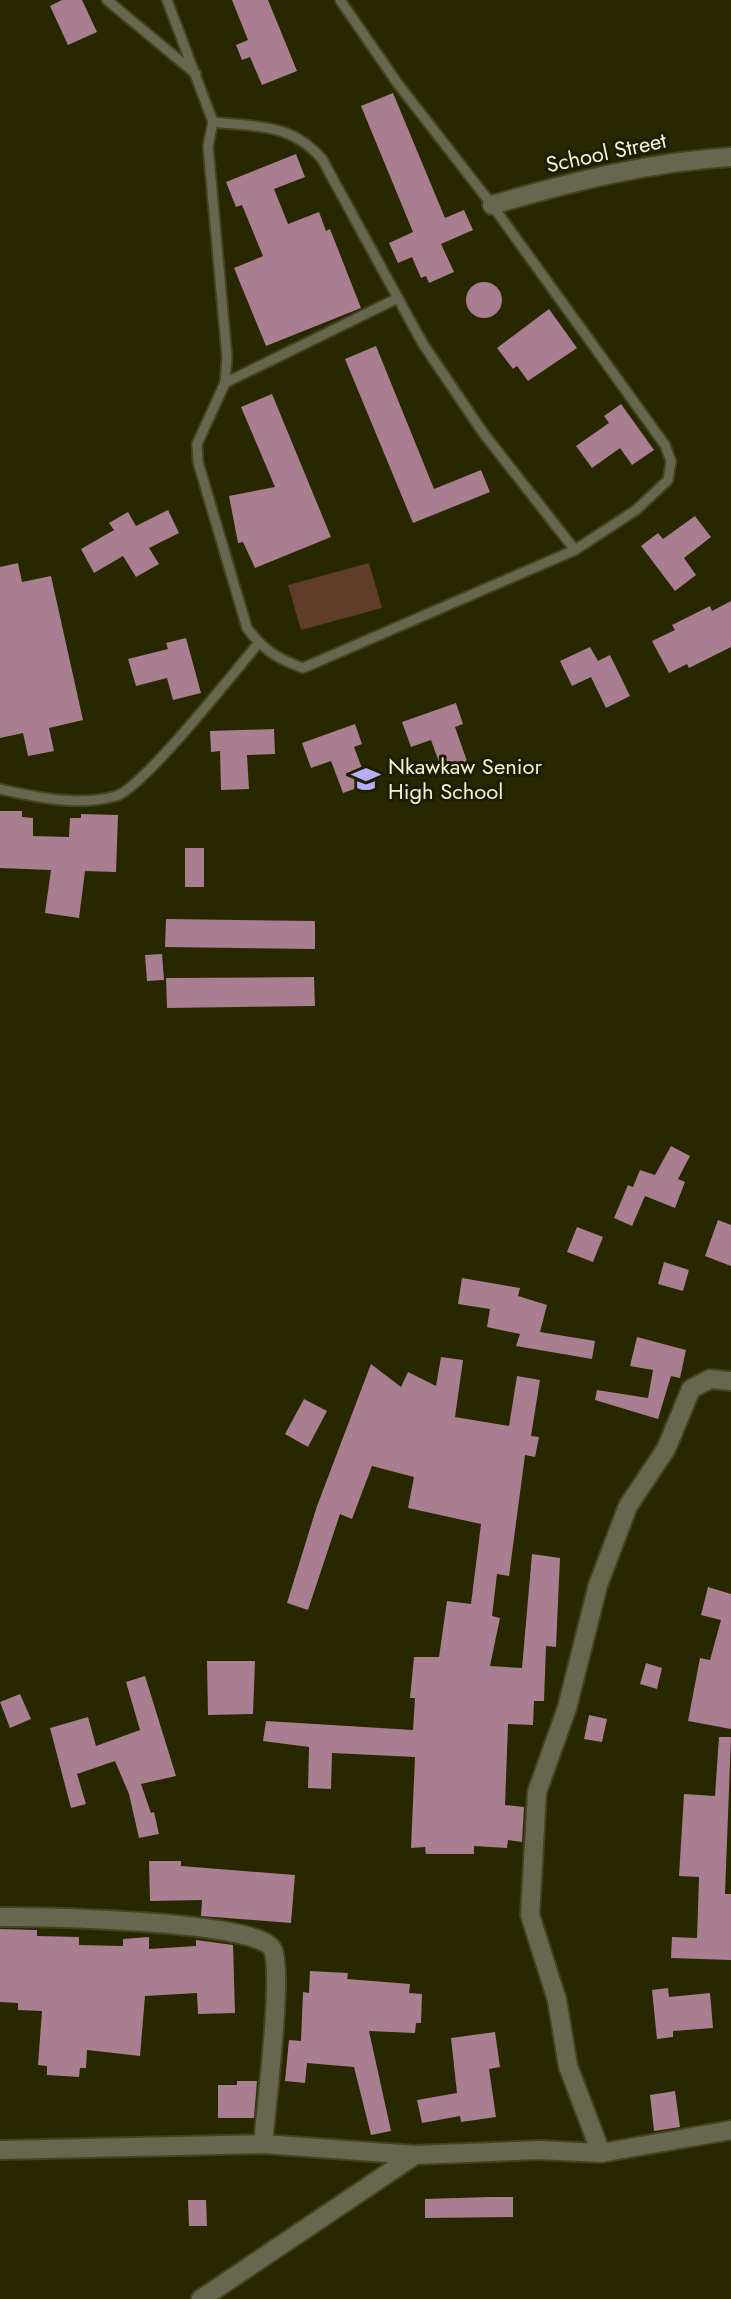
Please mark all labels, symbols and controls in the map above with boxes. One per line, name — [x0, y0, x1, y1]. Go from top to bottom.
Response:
street label: School Street — [543, 123, 670, 180]
place label: Nkawkaw Senior High School — [388, 750, 543, 807]
school or university icon: Nkawkaw Senior High School — [351, 764, 381, 794]

